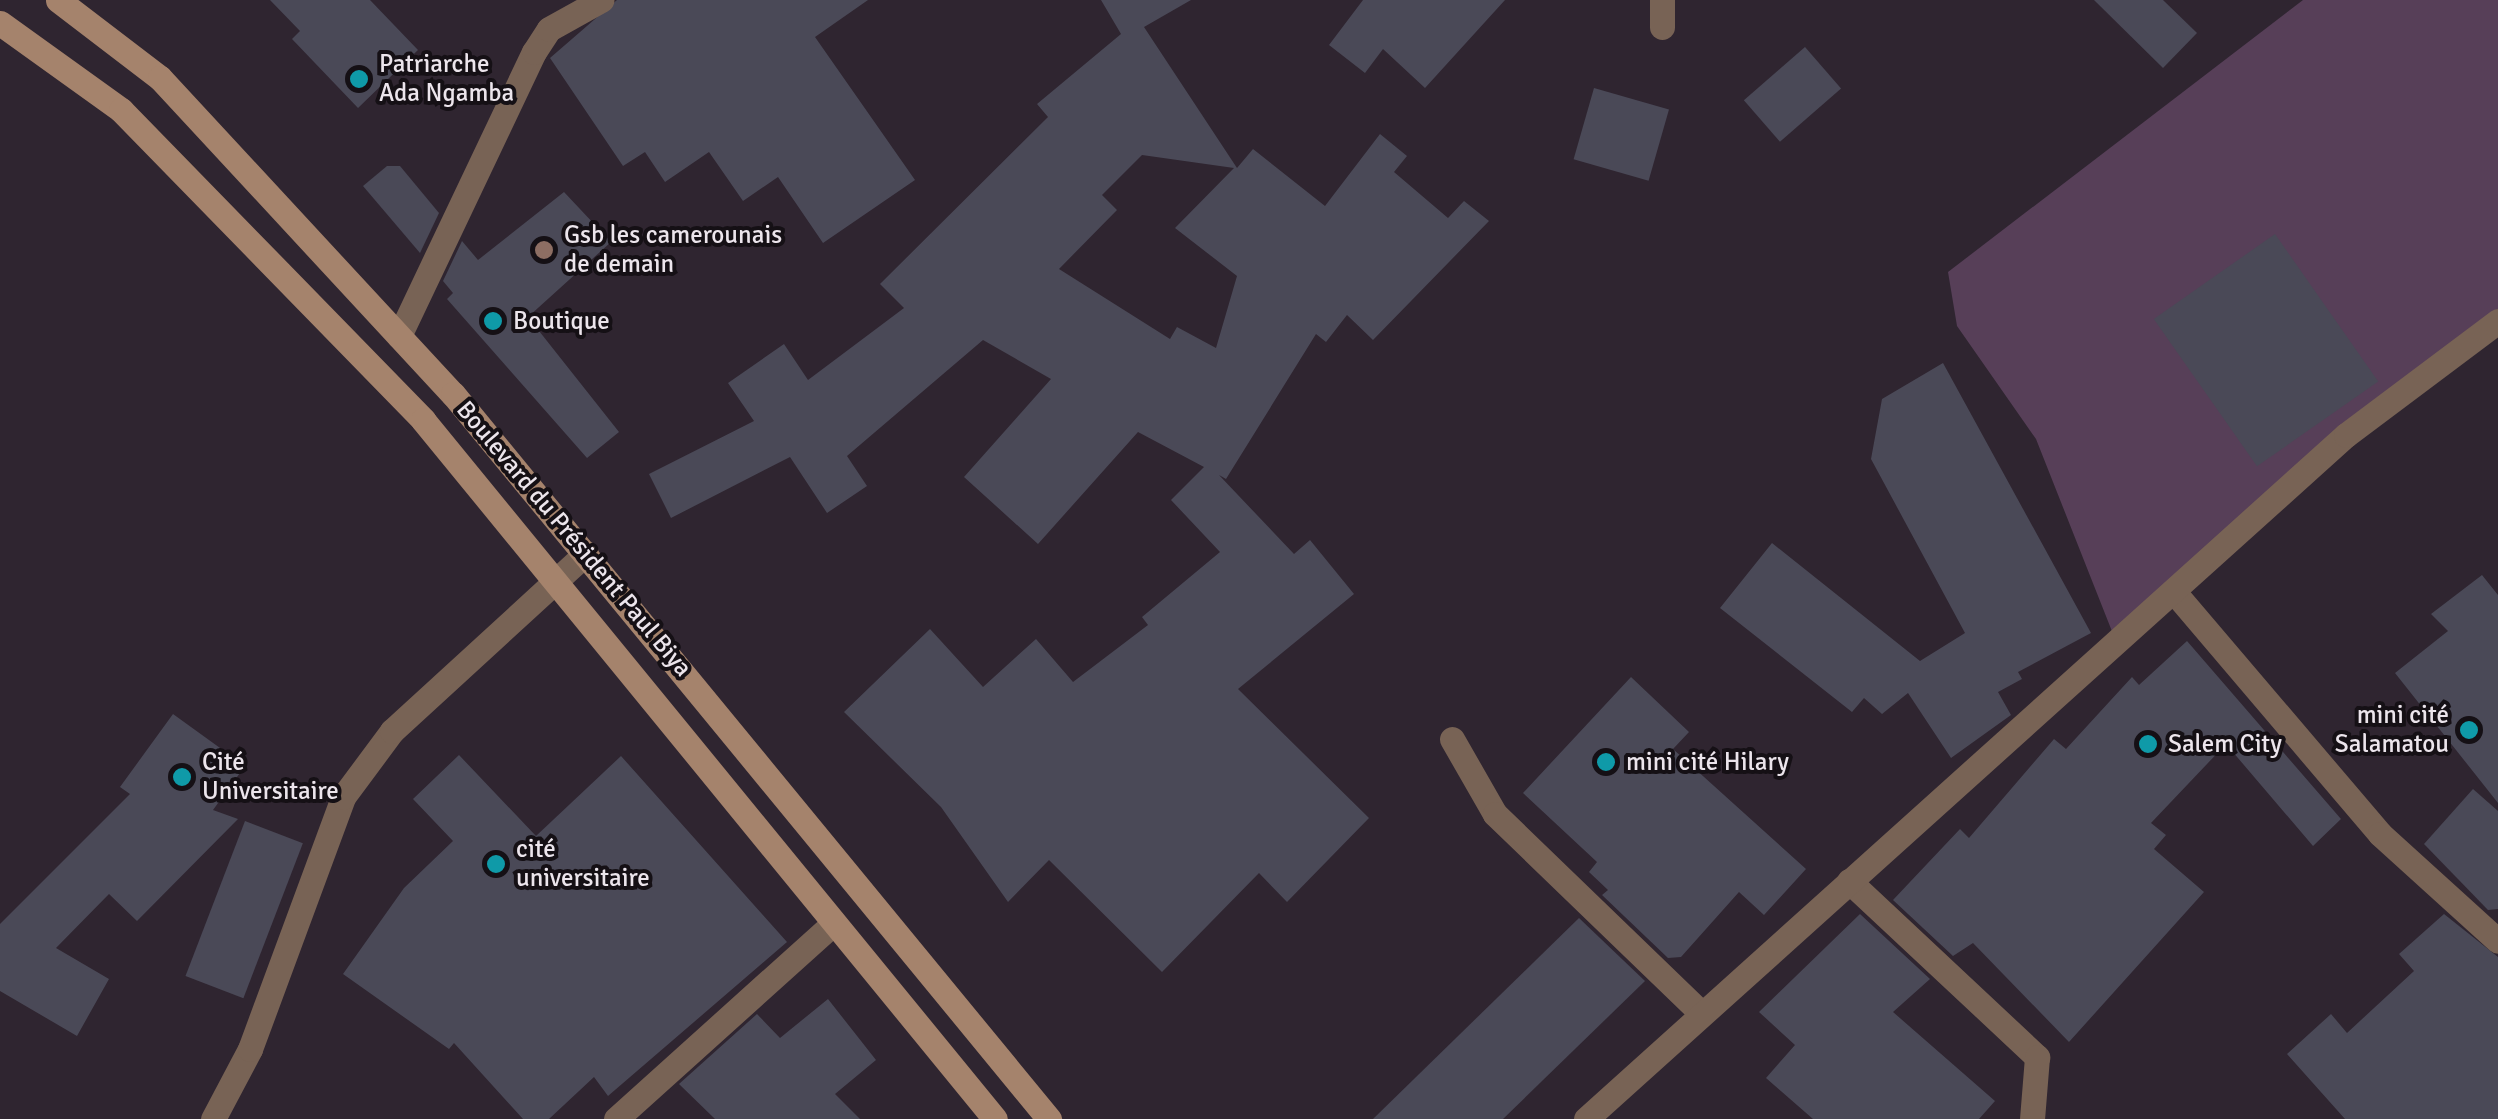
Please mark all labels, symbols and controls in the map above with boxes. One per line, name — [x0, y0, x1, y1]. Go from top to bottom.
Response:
place label: Patriarche Ada Ngamba — [379, 50, 514, 109]
marker: Patriarche Ada Ngamba — [348, 68, 370, 90]
place label: Gsb les camerounais de demain — [564, 221, 782, 280]
marker: Gsb les camerounais de demain — [533, 239, 555, 261]
place label: Boutique — [513, 306, 610, 336]
marker: Boutique — [482, 310, 504, 332]
street label: Boulevard du Président Paul Biya — [450, 395, 698, 683]
place label: mini cité Salamatou — [2335, 701, 2449, 760]
marker: mini cité Salamatou — [2458, 719, 2480, 741]
place label: Salem City — [2168, 729, 2282, 759]
marker: Salem City — [2137, 733, 2159, 755]
place label: mini cité Hilary — [1626, 747, 1789, 777]
place label: Cité Universitaire — [202, 748, 339, 807]
marker: mini cité Hilary — [1595, 751, 1617, 773]
marker: Cité Universitaire — [171, 766, 193, 788]
place label: cité universitaire — [516, 835, 650, 894]
marker: cité universitaire — [485, 853, 507, 875]

